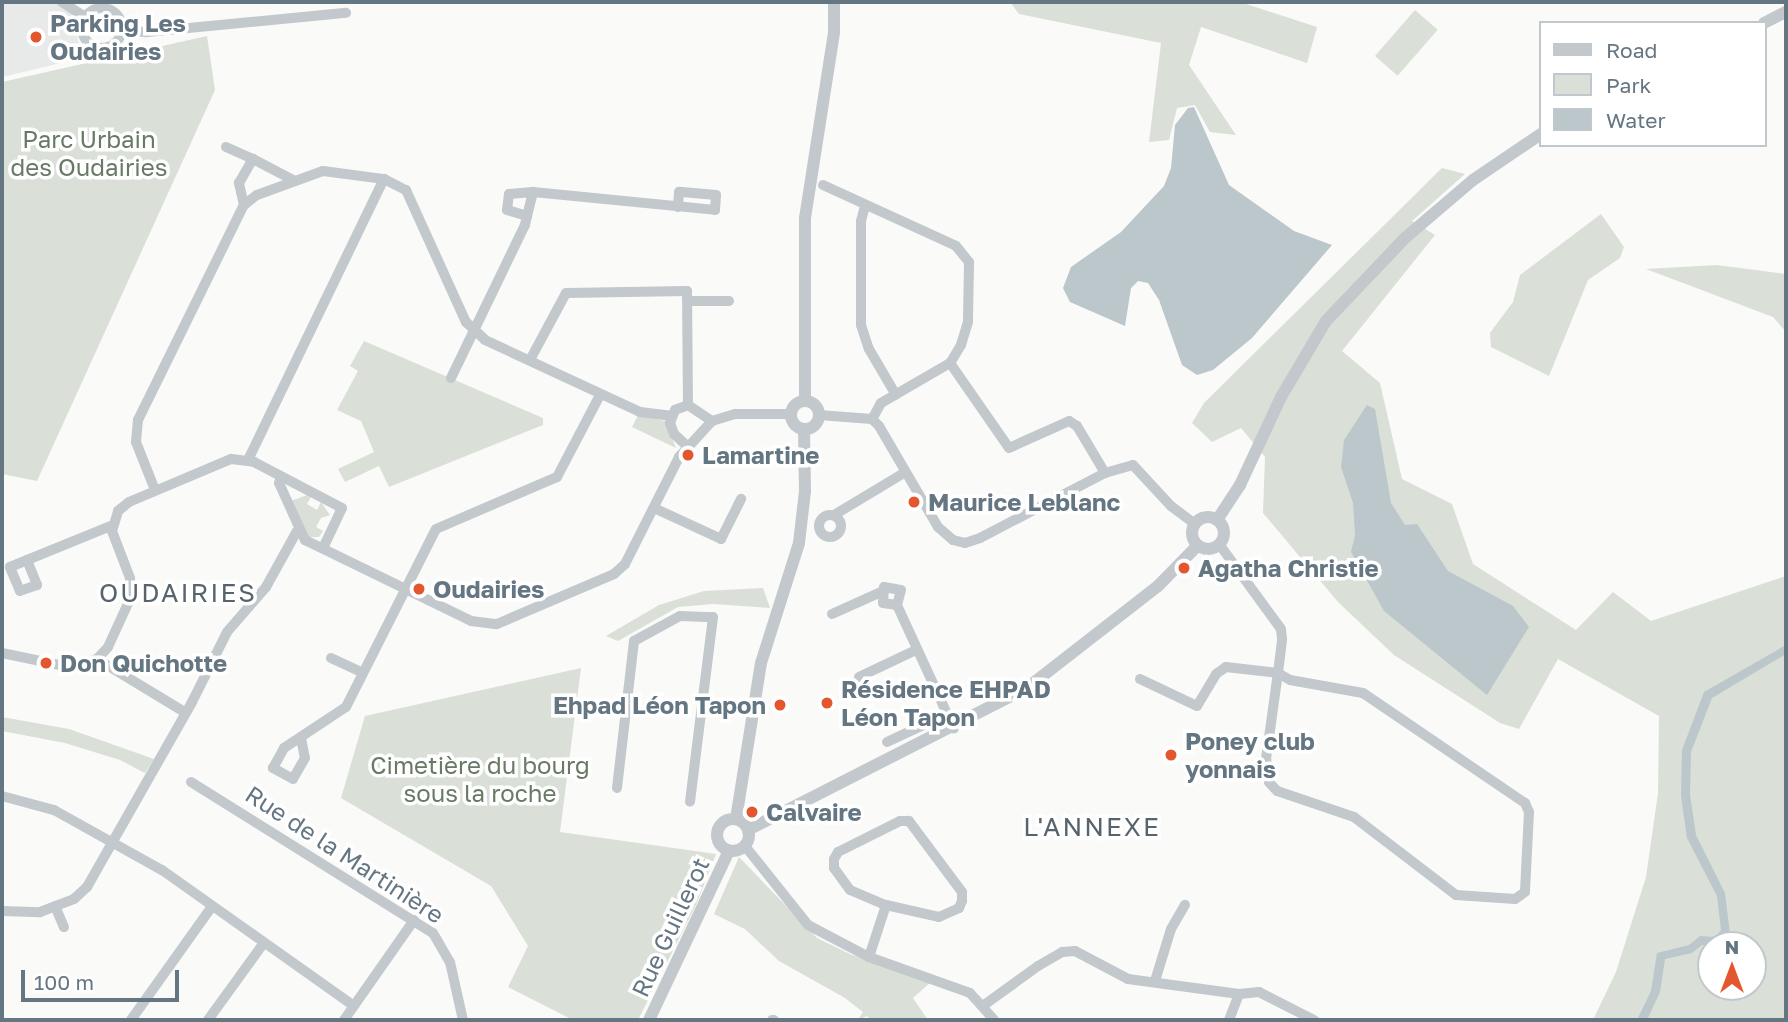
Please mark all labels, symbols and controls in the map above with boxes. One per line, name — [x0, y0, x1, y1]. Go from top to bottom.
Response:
place label: Parking Les Oudairies — [50, 9, 186, 65]
legend — [1540, 21, 1767, 147]
marker: Parking Les Oudairies — [28, 29, 44, 45]
text: Road — [1606, 37, 1657, 63]
text: Park — [1606, 72, 1651, 98]
text: Water — [1606, 107, 1666, 133]
park label: Parc Urbain des Oudairies — [11, 125, 167, 181]
place label: Lamartine — [702, 441, 819, 469]
marker: Lamartine — [680, 447, 696, 463]
place label: Maurice Leblanc — [928, 488, 1120, 516]
marker: Maurice Leblanc — [906, 494, 922, 510]
place label: Agatha Christie — [1198, 554, 1379, 582]
marker: Agatha Christie — [1176, 560, 1192, 576]
place label: Oudairies — [433, 575, 545, 603]
district label: OUDAIRIES — [100, 577, 256, 609]
marker: Oudairies — [411, 581, 427, 597]
place label: Don Quichotte — [60, 649, 227, 677]
marker: Don Quichotte — [38, 655, 54, 671]
place label: Résidence EHPAD Léon Tapon — [841, 675, 1051, 731]
place label: Ehpad Léon Tapon — [553, 691, 766, 719]
marker: Résidence EHPAD Léon Tapon — [819, 695, 835, 711]
marker: Ehpad Léon Tapon — [772, 697, 788, 713]
place label: Poney club yonnais — [1185, 727, 1315, 783]
marker: Poney club yonnais — [1163, 747, 1179, 763]
park label: Cimetière du bourg sous la roche — [370, 751, 590, 807]
street label: Rue de la Martinière — [241, 779, 449, 929]
place label: Calvaire — [766, 798, 862, 826]
marker: Calvaire — [744, 804, 760, 820]
district label: L'ANNEXE — [1024, 811, 1160, 843]
street label: Rue Guillerot — [625, 853, 715, 1001]
north arrow — [1697, 931, 1767, 1001]
text: N — [1725, 935, 1739, 958]
scale bar — [24, 956, 182, 1000]
text: 100 m — [34, 969, 94, 995]

